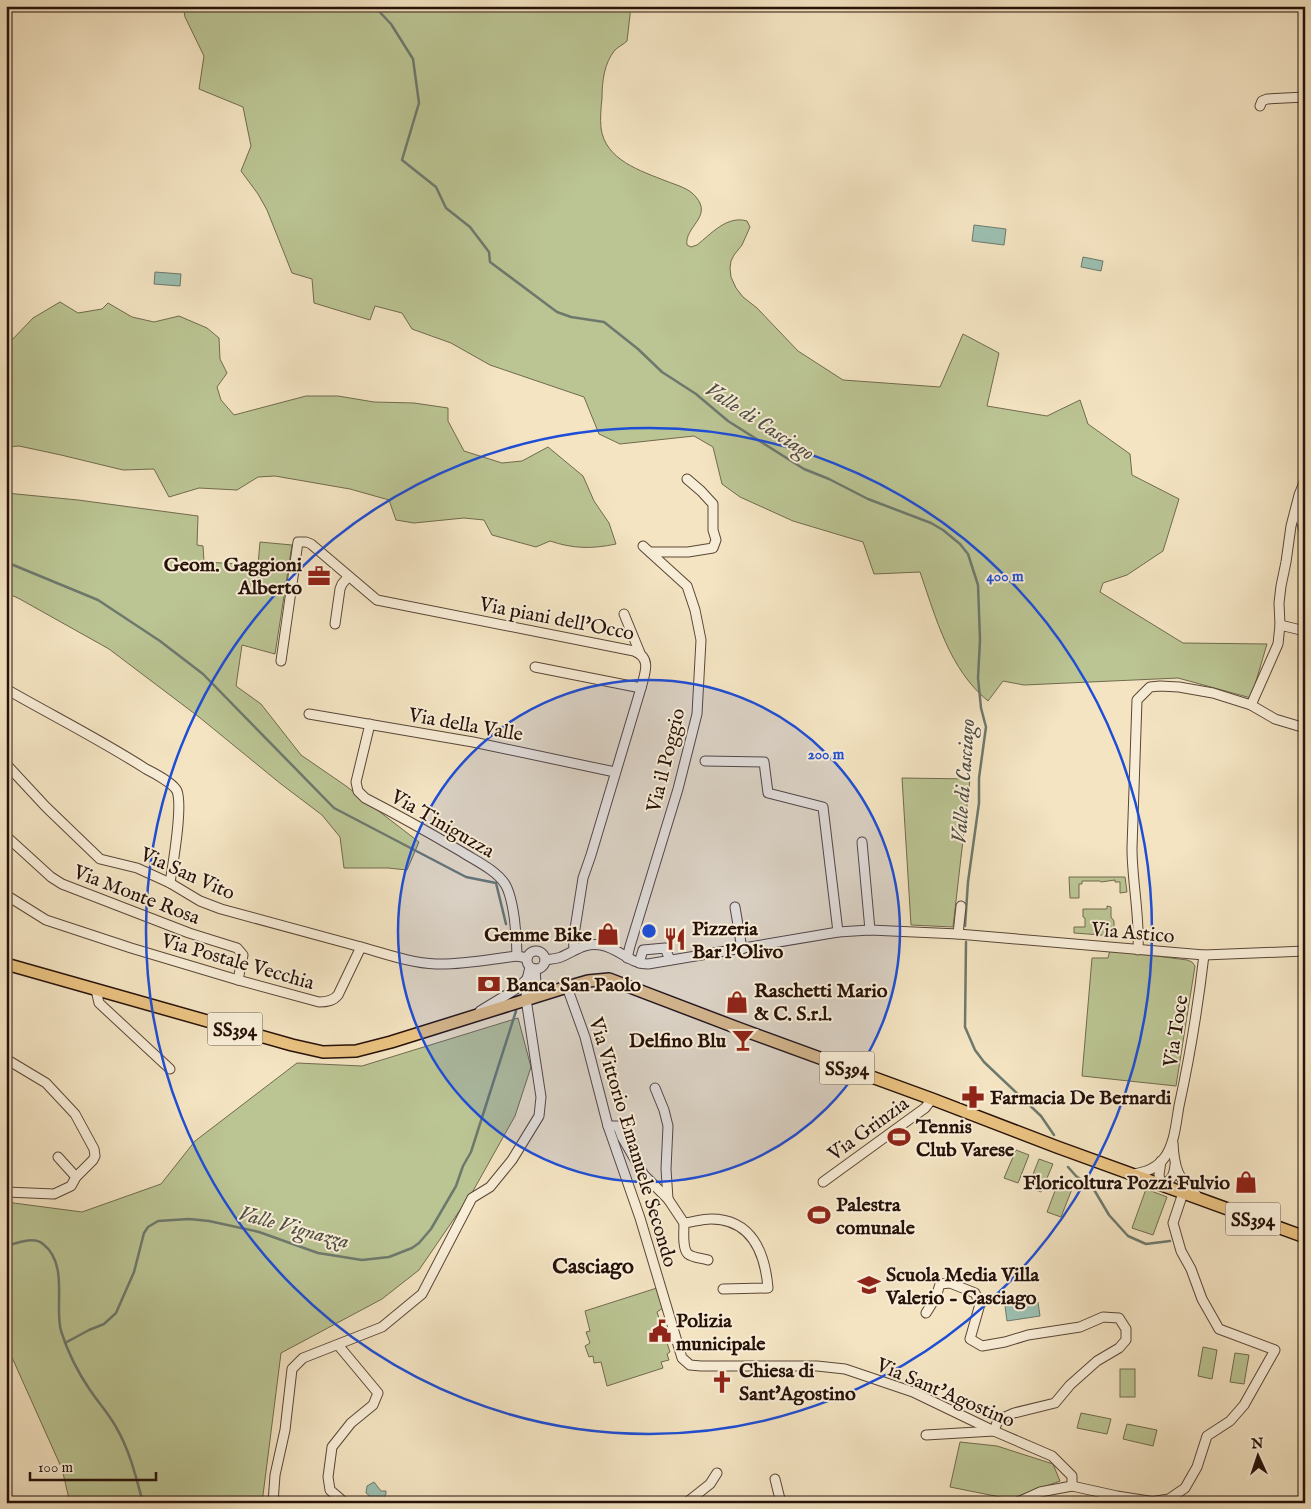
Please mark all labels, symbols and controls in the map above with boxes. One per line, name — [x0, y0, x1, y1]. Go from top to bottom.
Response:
water label: Valle di Casciago — [699, 377, 819, 468]
place label: Geom. Gaggioni Alberto — [164, 553, 303, 601]
office icon: Geom. Gaggioni Alberto — [306, 563, 332, 589]
text: 400 m — [987, 567, 1024, 586]
street label: Via piani dell'Occo — [476, 592, 637, 647]
street label: Via della Valle — [406, 703, 525, 748]
street label: Via il Poggio — [641, 706, 691, 816]
water label: Valle di Casciago — [947, 718, 982, 844]
text: 200 m — [808, 745, 845, 764]
street label: Via Tiniguzza — [385, 784, 499, 864]
street label: Via San Vito — [135, 842, 239, 906]
street label: Via Monte Rosa — [69, 859, 204, 931]
place label: Pizzeria Bar l'Olivo — [692, 917, 784, 965]
street label: Via Astico — [1089, 917, 1176, 950]
shop icon: Gemme Bike — [595, 921, 621, 947]
centre of rings — [640, 922, 658, 940]
place label: Gemme Bike — [484, 923, 593, 948]
restaurant icon: Pizzeria Bar l'Olivo — [662, 926, 688, 952]
street label: Via Postale Vecchia — [157, 928, 317, 996]
bank icon: Banca San Paolo — [476, 971, 502, 997]
place label: Banca San Paolo — [506, 973, 641, 998]
place label: Raschetti Mario & C. S.r.l. — [754, 979, 888, 1027]
shop icon: Raschetti Mario & C. S.r.l. — [724, 989, 750, 1015]
street label: Via Toce — [1158, 993, 1195, 1070]
road number: SS394 — [208, 1012, 262, 1046]
street label: Via Vittorio Emanuele Secondo — [582, 1014, 683, 1270]
bar icon: Delfino Blu — [730, 1027, 756, 1053]
place label: Delfino Blu — [629, 1029, 727, 1054]
road number: SS394 — [820, 1052, 874, 1084]
pharmacy icon: Farmacia De Bernardi — [960, 1084, 986, 1110]
place label: Farmacia De Bernardi — [990, 1086, 1172, 1111]
street label: Via Grinzia — [823, 1091, 915, 1168]
place label: Tennis Club Varese — [915, 1115, 1015, 1163]
sports icon: Tennis Club Varese — [886, 1124, 912, 1150]
shop icon: Floricoltura Pozzi Fulvio — [1233, 1169, 1259, 1195]
place label: Floricoltura Pozzi Fulvio — [1023, 1171, 1230, 1196]
place label: Palestra comunale — [836, 1193, 916, 1241]
water label: Valle Vignazza — [235, 1201, 352, 1256]
sports icon: Palestra comunale — [806, 1202, 832, 1228]
road number: SS394 — [1226, 1202, 1280, 1236]
district label: Casciago — [552, 1253, 634, 1281]
place label: Scuola Media Villa Valerio - Casciago — [885, 1263, 1040, 1311]
school or university icon: Scuola Media Villa Valerio - Casciago — [856, 1272, 882, 1298]
place label: Polizia municipale — [676, 1309, 766, 1357]
public building icon: Polizia municipale — [647, 1318, 673, 1344]
street label: Via Sant'Agostino — [871, 1353, 1019, 1434]
place label: Chiesa di Sant'Agostino — [739, 1359, 856, 1407]
church icon: Chiesa di Sant'Agostino — [709, 1369, 735, 1395]
north arrow — [1234, 1432, 1284, 1482]
text: N — [1250, 1435, 1264, 1453]
scale bar — [30, 1449, 156, 1481]
text: 100 m — [38, 1458, 74, 1477]

